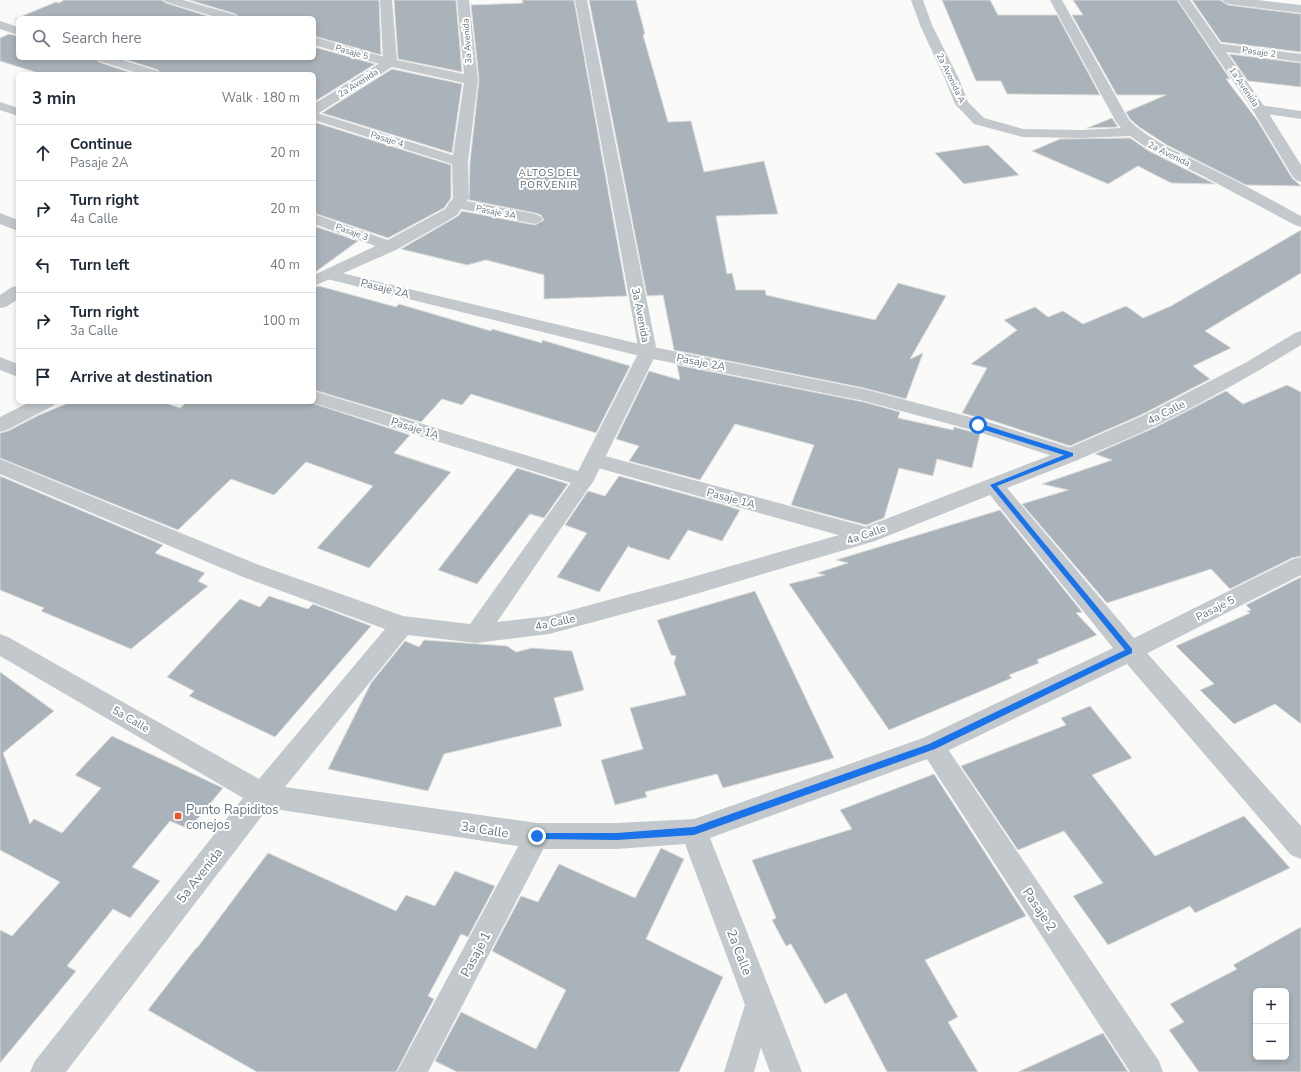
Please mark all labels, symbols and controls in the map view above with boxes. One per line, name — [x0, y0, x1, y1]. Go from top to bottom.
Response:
search box — [16, 16, 316, 60]
street label: 3a Avenida — [459, 18, 475, 64]
icon: search — [30, 27, 52, 49]
text: Search here — [62, 28, 142, 48]
street label: Pasaje 5 — [334, 42, 370, 62]
street label: Pasaje 2 — [1241, 44, 1277, 60]
street label: 2a Avenida A — [934, 51, 968, 105]
street label: 1a Avenida — [1226, 65, 1262, 109]
street label: 2a Avenida — [336, 66, 381, 100]
text: 3 min — [32, 87, 76, 110]
text: Walk · 180 m — [222, 89, 300, 107]
street label: Pasaje 4 — [369, 128, 406, 150]
text: Continue — [70, 134, 132, 154]
street label: 2a Avenida — [1146, 139, 1192, 169]
icon: ahead — [32, 142, 54, 164]
text: 20 m — [270, 144, 300, 162]
text: Pasaje 2A — [70, 154, 129, 172]
district label: ALTOS DEL PORVENIR — [518, 166, 580, 192]
text: Turn right — [70, 190, 139, 210]
icon: right — [32, 198, 54, 220]
text: 20 m — [270, 200, 300, 218]
street label: Pasaje 3A — [475, 202, 517, 222]
text: 4a Calle — [70, 210, 118, 228]
street label: Pasaje 3 — [334, 221, 370, 243]
icon: left — [32, 254, 54, 276]
text: Turn left — [70, 255, 129, 275]
text: 40 m — [270, 256, 300, 274]
street label: Pasaje 2A — [359, 275, 411, 302]
street label: 3a Avenida — [628, 286, 653, 344]
text: Turn right — [70, 302, 139, 322]
icon: right — [32, 310, 54, 332]
text: 100 m — [262, 312, 300, 330]
text: 3a Calle — [70, 322, 118, 340]
street label: Pasaje 2A — [675, 350, 727, 375]
icon: arrive — [32, 366, 54, 388]
text: Arrive at destination — [70, 367, 213, 387]
street label: 4a Calle — [1145, 396, 1188, 428]
street label: Pasaje 1A — [389, 414, 441, 443]
route start — [969, 416, 987, 434]
street label: Pasaje 1A — [705, 485, 757, 512]
street label: 4a Calle — [845, 521, 888, 548]
street label: Pasaje 5 — [1193, 592, 1237, 625]
street label: 4a Calle — [534, 611, 577, 634]
street label: 5a Calle — [109, 703, 152, 736]
place label: Punto Rapiditos conejos — [186, 801, 279, 834]
marker: Punto Rapiditos conejos — [173, 811, 183, 821]
street label: 3a Calle — [460, 817, 510, 843]
route end — [528, 827, 546, 845]
street label: 5a Avenida — [173, 844, 227, 907]
street label: Pasaje 2 — [1018, 884, 1060, 935]
street label: 2a Calle — [722, 927, 756, 978]
street label: Pasaje 1 — [456, 929, 495, 980]
map controls — [1253, 988, 1289, 1060]
button: + — [1253, 988, 1289, 1024]
button: − — [1253, 1024, 1289, 1060]

